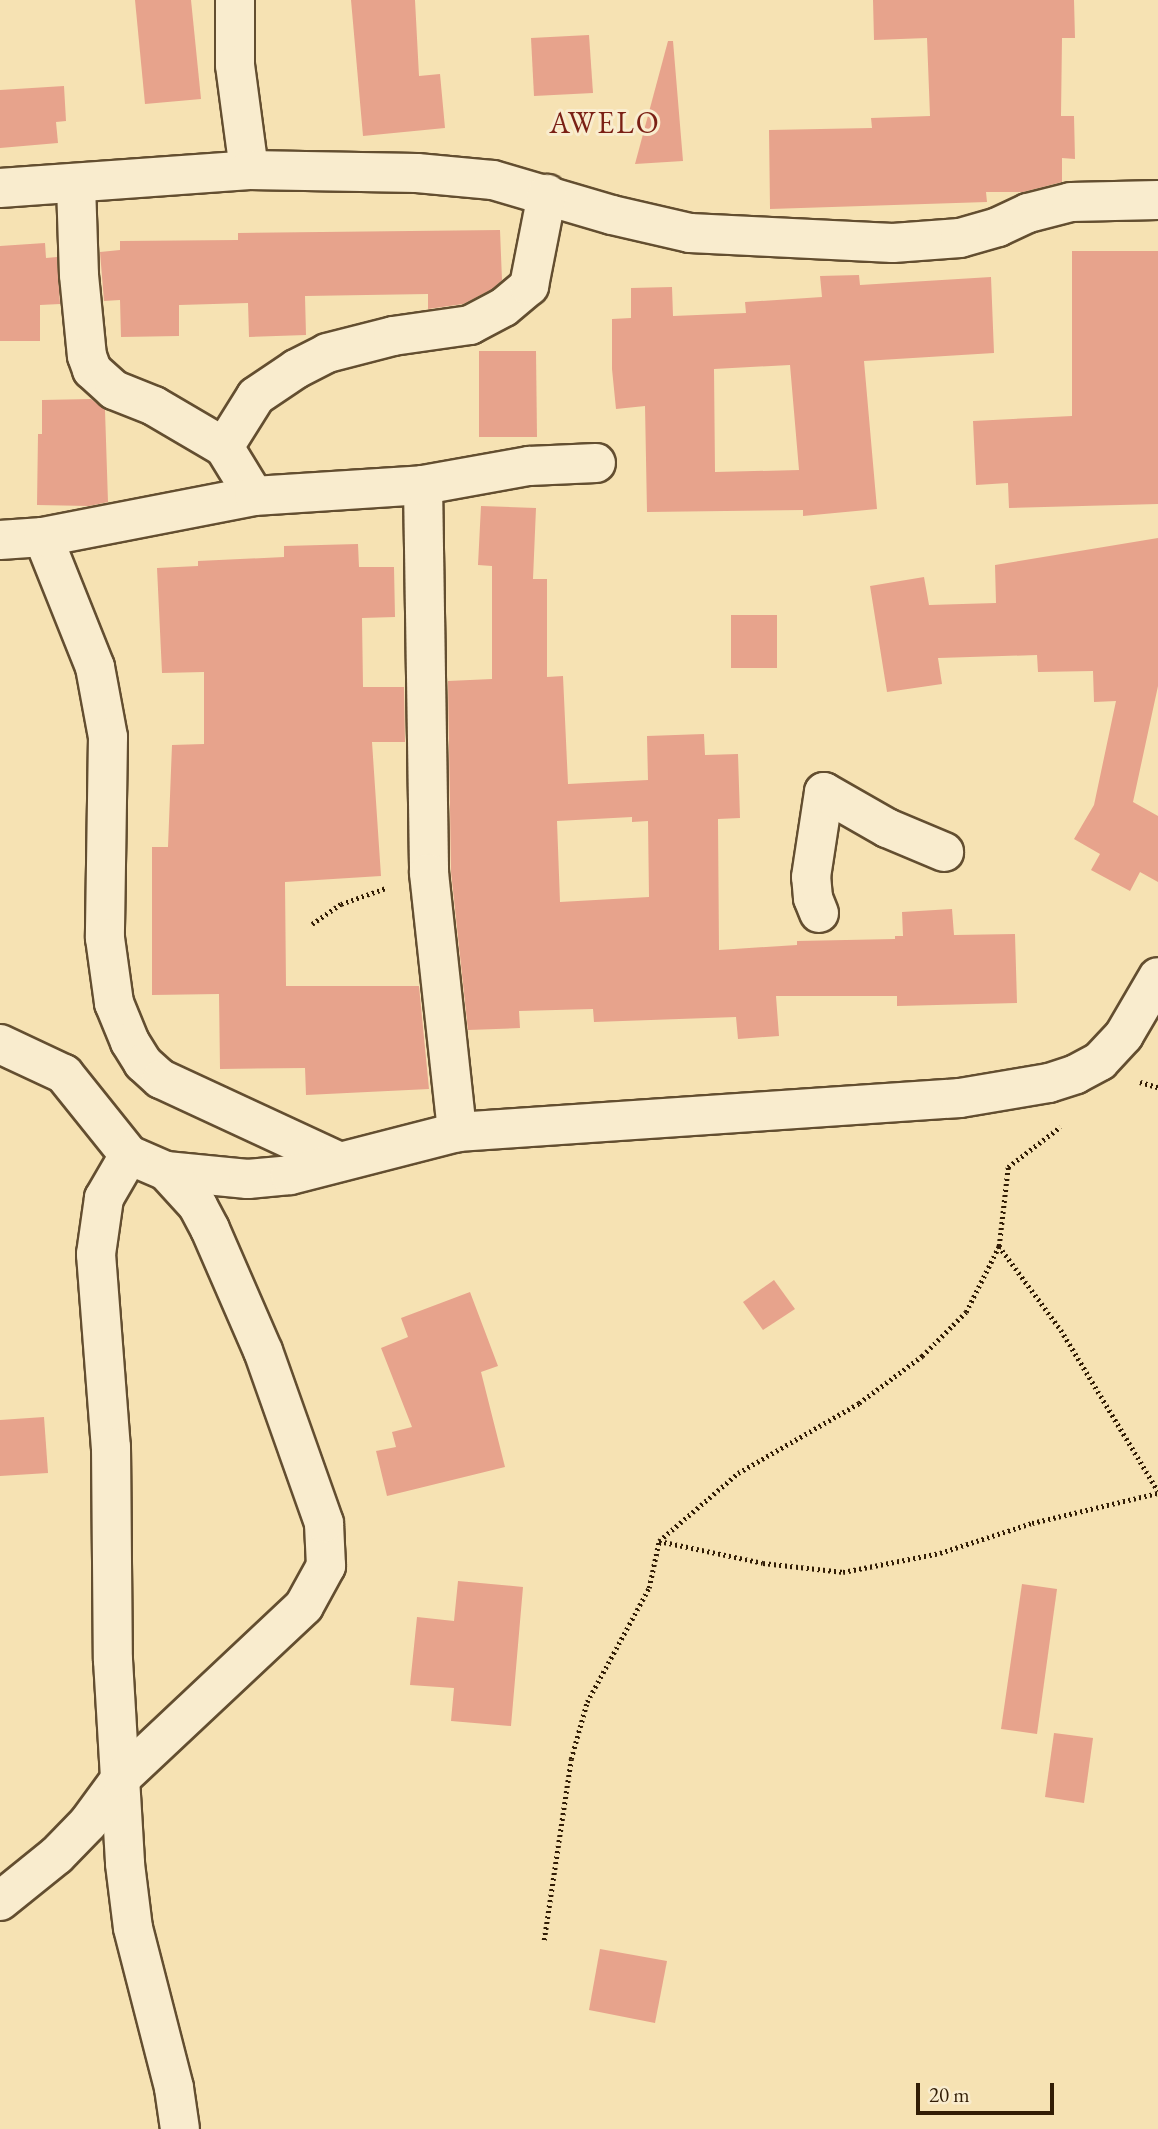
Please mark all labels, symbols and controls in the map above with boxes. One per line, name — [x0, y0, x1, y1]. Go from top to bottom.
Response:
district label: AWELO — [550, 105, 660, 141]
scale bar — [920, 2070, 1058, 2114]
text: 20 m — [929, 2081, 970, 2108]

